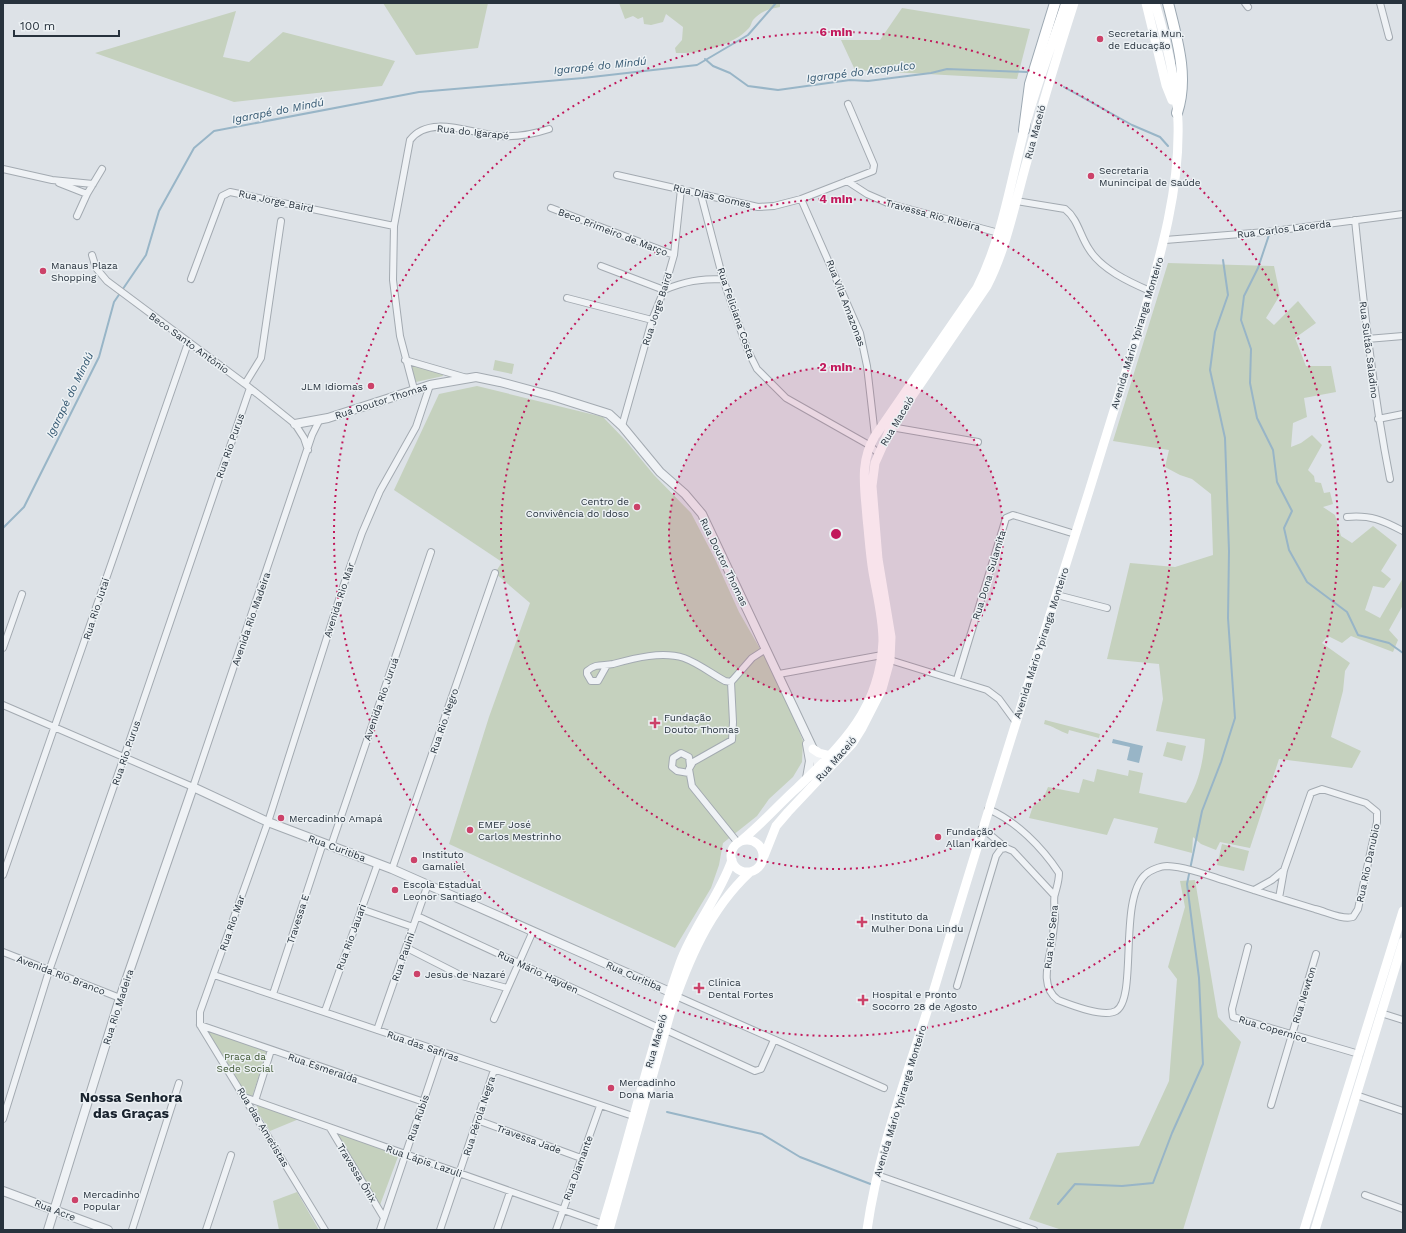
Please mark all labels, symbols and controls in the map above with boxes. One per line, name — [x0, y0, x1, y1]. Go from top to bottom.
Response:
scale bar — [14, 12, 119, 38]
text: 100 m — [20, 19, 55, 33]
text: 6 min — [819, 25, 853, 39]
place label: Secretaria Mun. de Educação — [1108, 28, 1184, 51]
marker: Secretaria Mun. de Educação — [1095, 34, 1105, 44]
water label: Igarapé do Mindú — [553, 55, 647, 77]
water label: Igarapé do Acapulco — [806, 59, 916, 85]
water label: Igarapé do Mindú — [231, 96, 325, 126]
street label: Rua Maceió — [1022, 104, 1048, 160]
street label: Rua do Igarapé — [436, 123, 510, 141]
place label: Secretaria Munincipal de Saúde — [1099, 165, 1201, 188]
marker: Secretaria Munincipal de Saúde — [1086, 171, 1096, 181]
street label: Rua Dias Gomes — [672, 182, 752, 210]
street label: Rua Jorge Baird — [238, 188, 314, 214]
text: 4 min — [819, 192, 853, 206]
street label: Travessa Rio Ribeira — [885, 197, 982, 233]
street label: Beco Primeiro de Março — [557, 206, 669, 258]
street label: Rua Carlos Lacerda — [1236, 218, 1332, 240]
street label: Avenida Mário Ypiranga Monteiro — [1109, 256, 1165, 410]
street label: Rua Vila Amazonas — [824, 258, 868, 348]
place label: Manaus Plaza Shopping — [51, 260, 118, 283]
marker: Manaus Plaza Shopping — [38, 266, 48, 276]
street label: Rua Feliciana Costa — [715, 266, 757, 360]
street label: Rua Jorge Baird — [640, 271, 674, 347]
street label: Rua Sultão Saladino — [1358, 301, 1380, 399]
street label: Beco Santo Antônio — [147, 310, 231, 376]
water label: Igarapé do Mindú — [44, 350, 96, 440]
text: 2 min — [820, 360, 852, 374]
place label: JLM Idiomas — [301, 381, 363, 392]
street label: Rua Doutor Thomas — [333, 381, 429, 421]
marker: JLM Idiomas — [366, 381, 376, 391]
street label: Rua Maceió — [878, 394, 916, 448]
street label: Rua Rio Purus — [214, 412, 246, 480]
place label: Centro de Convivência do Idoso — [526, 496, 629, 519]
marker: Centro de Convivência do Idoso — [632, 502, 642, 512]
street label: Rua Doutor Thomas — [698, 516, 750, 608]
centre of rings — [829, 527, 843, 541]
street label: Rua Dona Sulamita — [970, 529, 1008, 621]
street label: Avenida Rio Mar — [322, 561, 356, 639]
street label: Avenida Mário Ypiranga Monteiro — [1011, 566, 1071, 720]
street label: Avenida Rio Madeira — [230, 570, 272, 667]
street label: Rua Rio Jutaí — [81, 576, 111, 641]
street label: Avenida Rio Juruá — [362, 656, 401, 742]
street label: Rua Rio Negro — [428, 687, 460, 755]
place label: Fundação Doutor Thomas — [664, 712, 739, 735]
marker: Fundação Doutor Thomas — [649, 717, 661, 729]
street label: Rua Rio Purus — [110, 719, 142, 787]
street label: Rua Maceió — [814, 734, 858, 784]
marker: Mercadinho Amapá — [276, 813, 286, 823]
place label: Mercadinho Amapá — [289, 813, 383, 824]
place label: EMEF José Carlos Mestrinho — [478, 819, 561, 842]
street label: Rua Rio Danubio — [1354, 823, 1382, 903]
marker: EMEF José Carlos Mestrinho — [465, 825, 475, 835]
place label: Fundação Allan Kardec — [946, 826, 1008, 849]
marker: Fundação Allan Kardec — [933, 832, 943, 842]
street label: Rua Curitiba — [307, 833, 367, 864]
place label: Instituto Gamaliel — [422, 849, 465, 872]
marker: Instituto Gamaliel — [409, 855, 419, 865]
place label: Escola Estadual Leonor Santiago — [403, 879, 482, 902]
marker: Escola Estadual Leonor Santiago — [390, 885, 400, 895]
street label: Travessa E — [285, 893, 311, 945]
street label: Rua Rio Mar — [217, 894, 247, 952]
street label: Rua Rio Jauari — [334, 902, 368, 972]
street label: Rua Rio Sena — [1042, 904, 1060, 970]
place label: Instituto da Mulher Dona Lindu — [871, 911, 963, 934]
marker: Instituto da Mulher Dona Lindu — [856, 916, 868, 928]
street label: Rua Pauini — [389, 931, 417, 983]
street label: Rua Mário Hayden — [496, 948, 580, 996]
street label: Avenida Rio Branco — [15, 953, 107, 997]
street label: Rua Curitiba — [604, 959, 664, 993]
street label: Rua Newton — [1290, 965, 1318, 1025]
street label: Rua Rio Madeira — [101, 968, 135, 1046]
marker: Jesus de Nazaré — [412, 969, 422, 979]
place label: Jesus de Nazaré — [425, 969, 506, 980]
place label: Clínica Dental Fortes — [708, 977, 774, 1000]
marker: Clínica Dental Fortes — [693, 982, 705, 994]
place label: Hospital e Pronto Socorro 28 de Agosto — [872, 989, 977, 1012]
marker: Hospital e Pronto Socorro 28 de Agosto — [857, 994, 869, 1006]
street label: Rua Maceió — [643, 1013, 669, 1069]
street label: Rua Copernico — [1237, 1013, 1309, 1045]
street label: Avenida Mário Ypiranga Monteiro — [872, 1024, 928, 1178]
street label: Rua das Safiras — [385, 1029, 461, 1063]
park label: Praça da Sede Social — [216, 1051, 274, 1074]
street label: Rua Esmeralda — [287, 1051, 360, 1085]
street label: Rua Pérola Negra — [461, 1074, 497, 1157]
place label: Mercadinho Dona Maria — [619, 1077, 676, 1100]
marker: Mercadinho Dona Maria — [606, 1083, 616, 1093]
street label: Rua das Ametistas — [235, 1085, 291, 1169]
district label: Nossa Senhora das Graças — [80, 1089, 183, 1121]
street label: Rua Rubis — [405, 1093, 431, 1143]
street label: Travessa Jade — [495, 1122, 563, 1156]
street label: Rua Diamante — [561, 1134, 595, 1202]
street label: Travessa Ônix — [335, 1142, 379, 1204]
street label: Rua Lápis Lazuli — [385, 1143, 463, 1179]
place label: Mercadinho Popular — [83, 1189, 140, 1212]
marker: Mercadinho Popular — [70, 1195, 80, 1205]
street label: Rua Acre — [33, 1197, 77, 1223]

